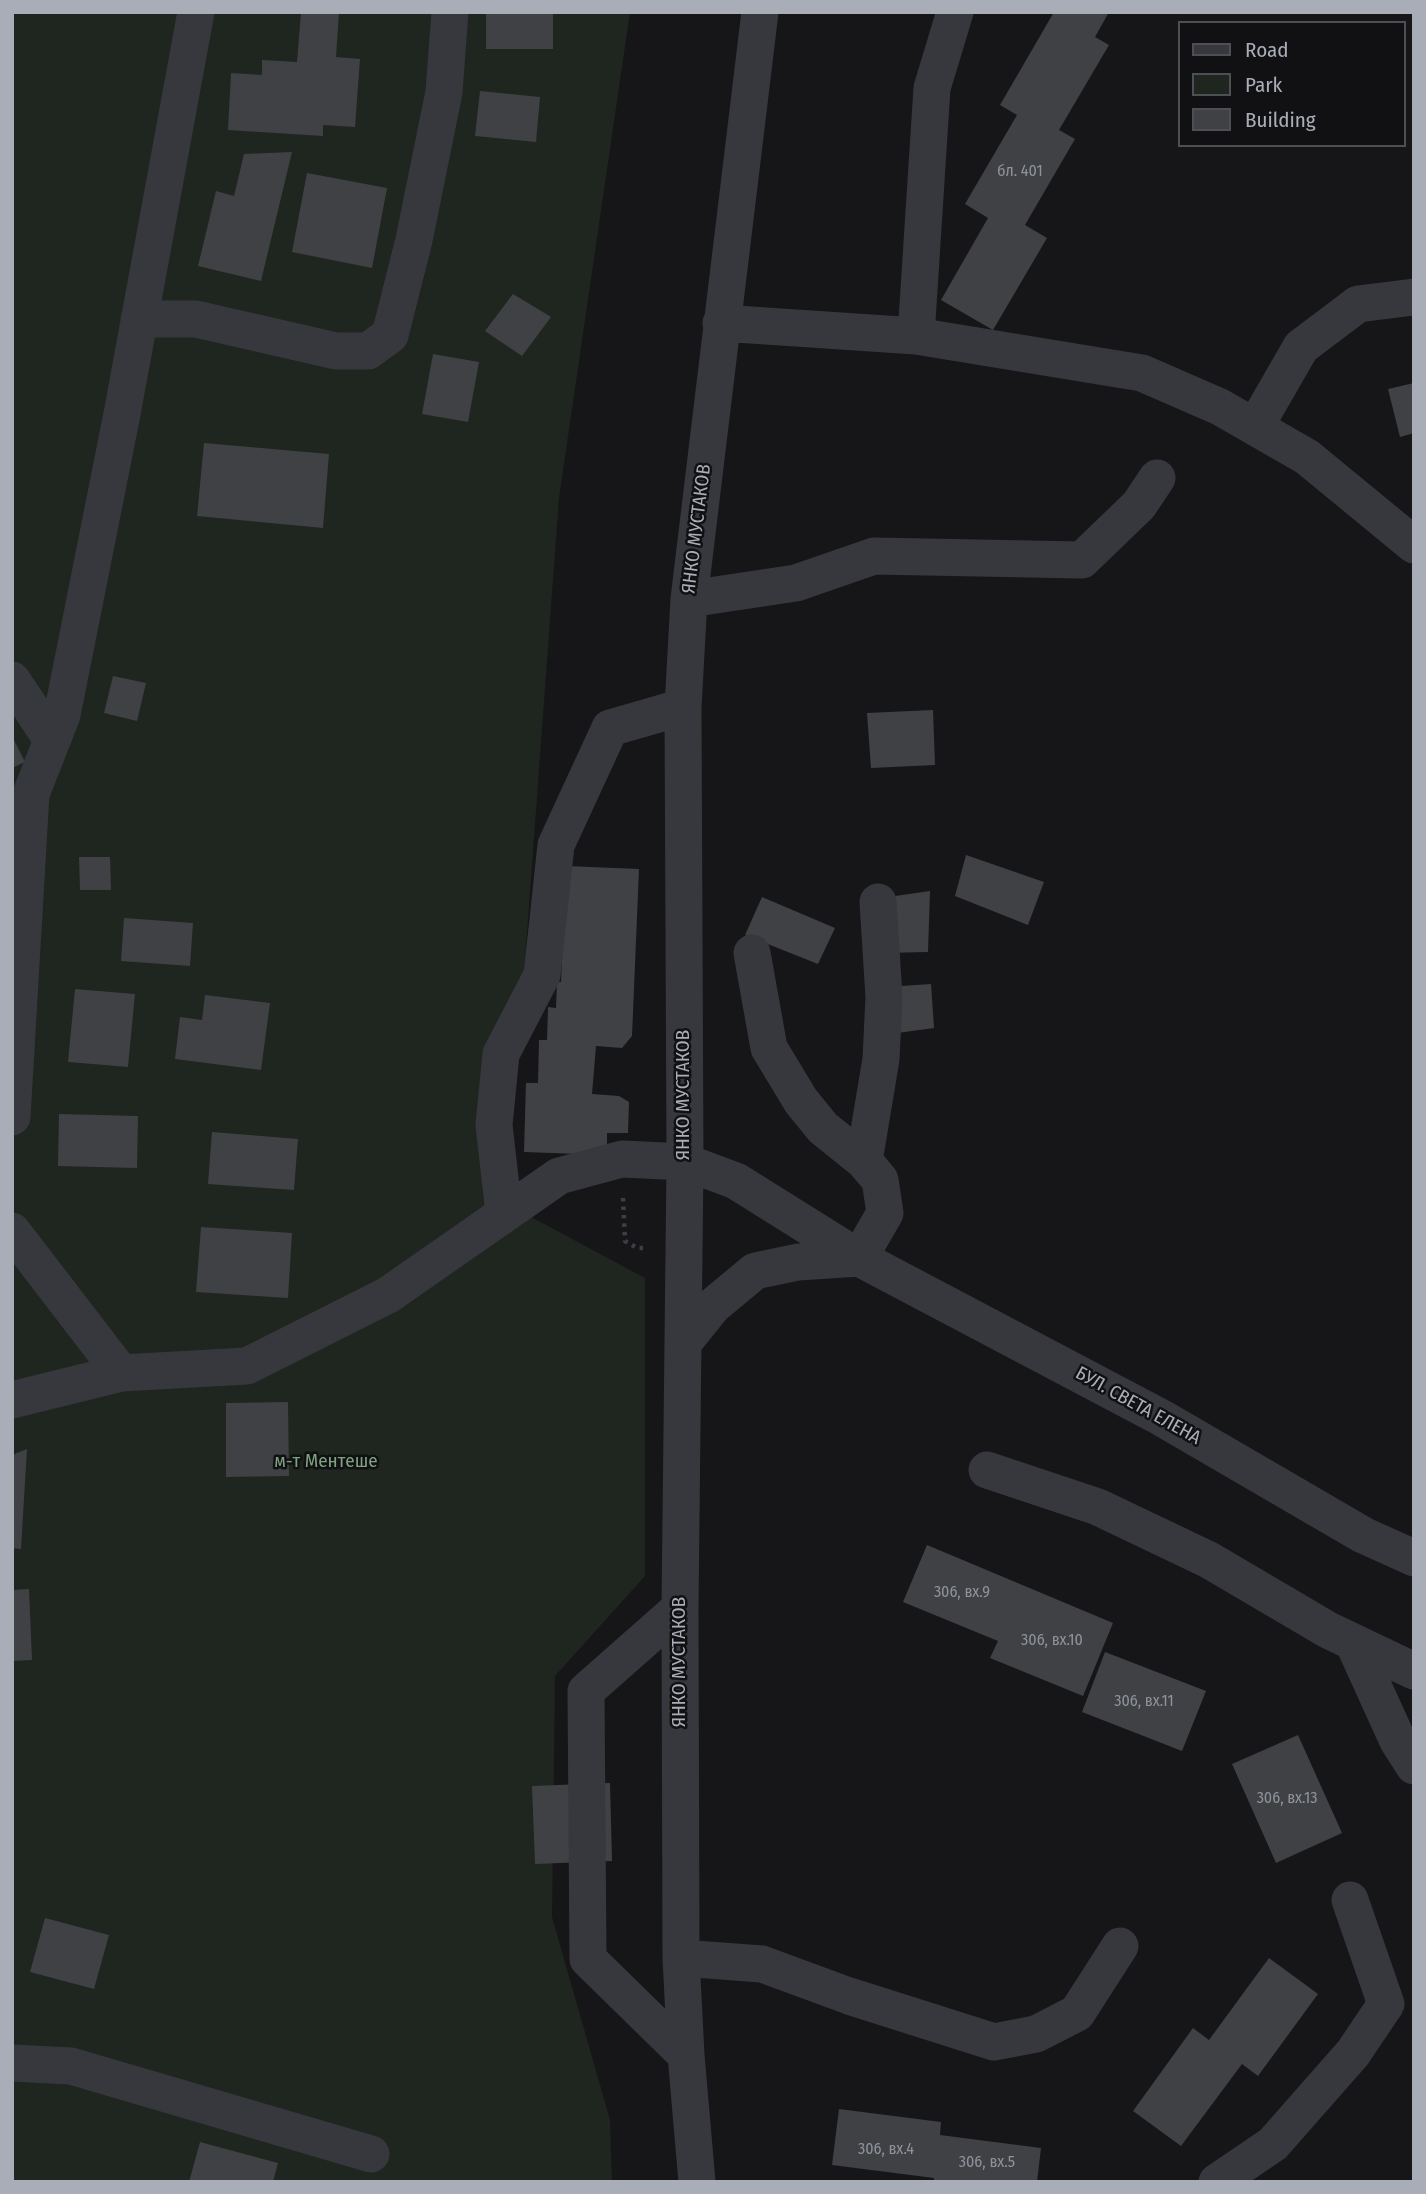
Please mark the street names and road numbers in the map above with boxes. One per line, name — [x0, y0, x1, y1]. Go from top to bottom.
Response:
street label: ЯНКО МУСТАКОВ — [678, 463, 716, 595]
street label: ЯНКО МУСТАКОВ — [673, 1030, 695, 1160]
street label: БУЛ. СВЕТА ЕЛЕНА — [1071, 1362, 1205, 1450]
street label: ЯНКО МУСТАКОВ — [669, 1597, 691, 1727]

